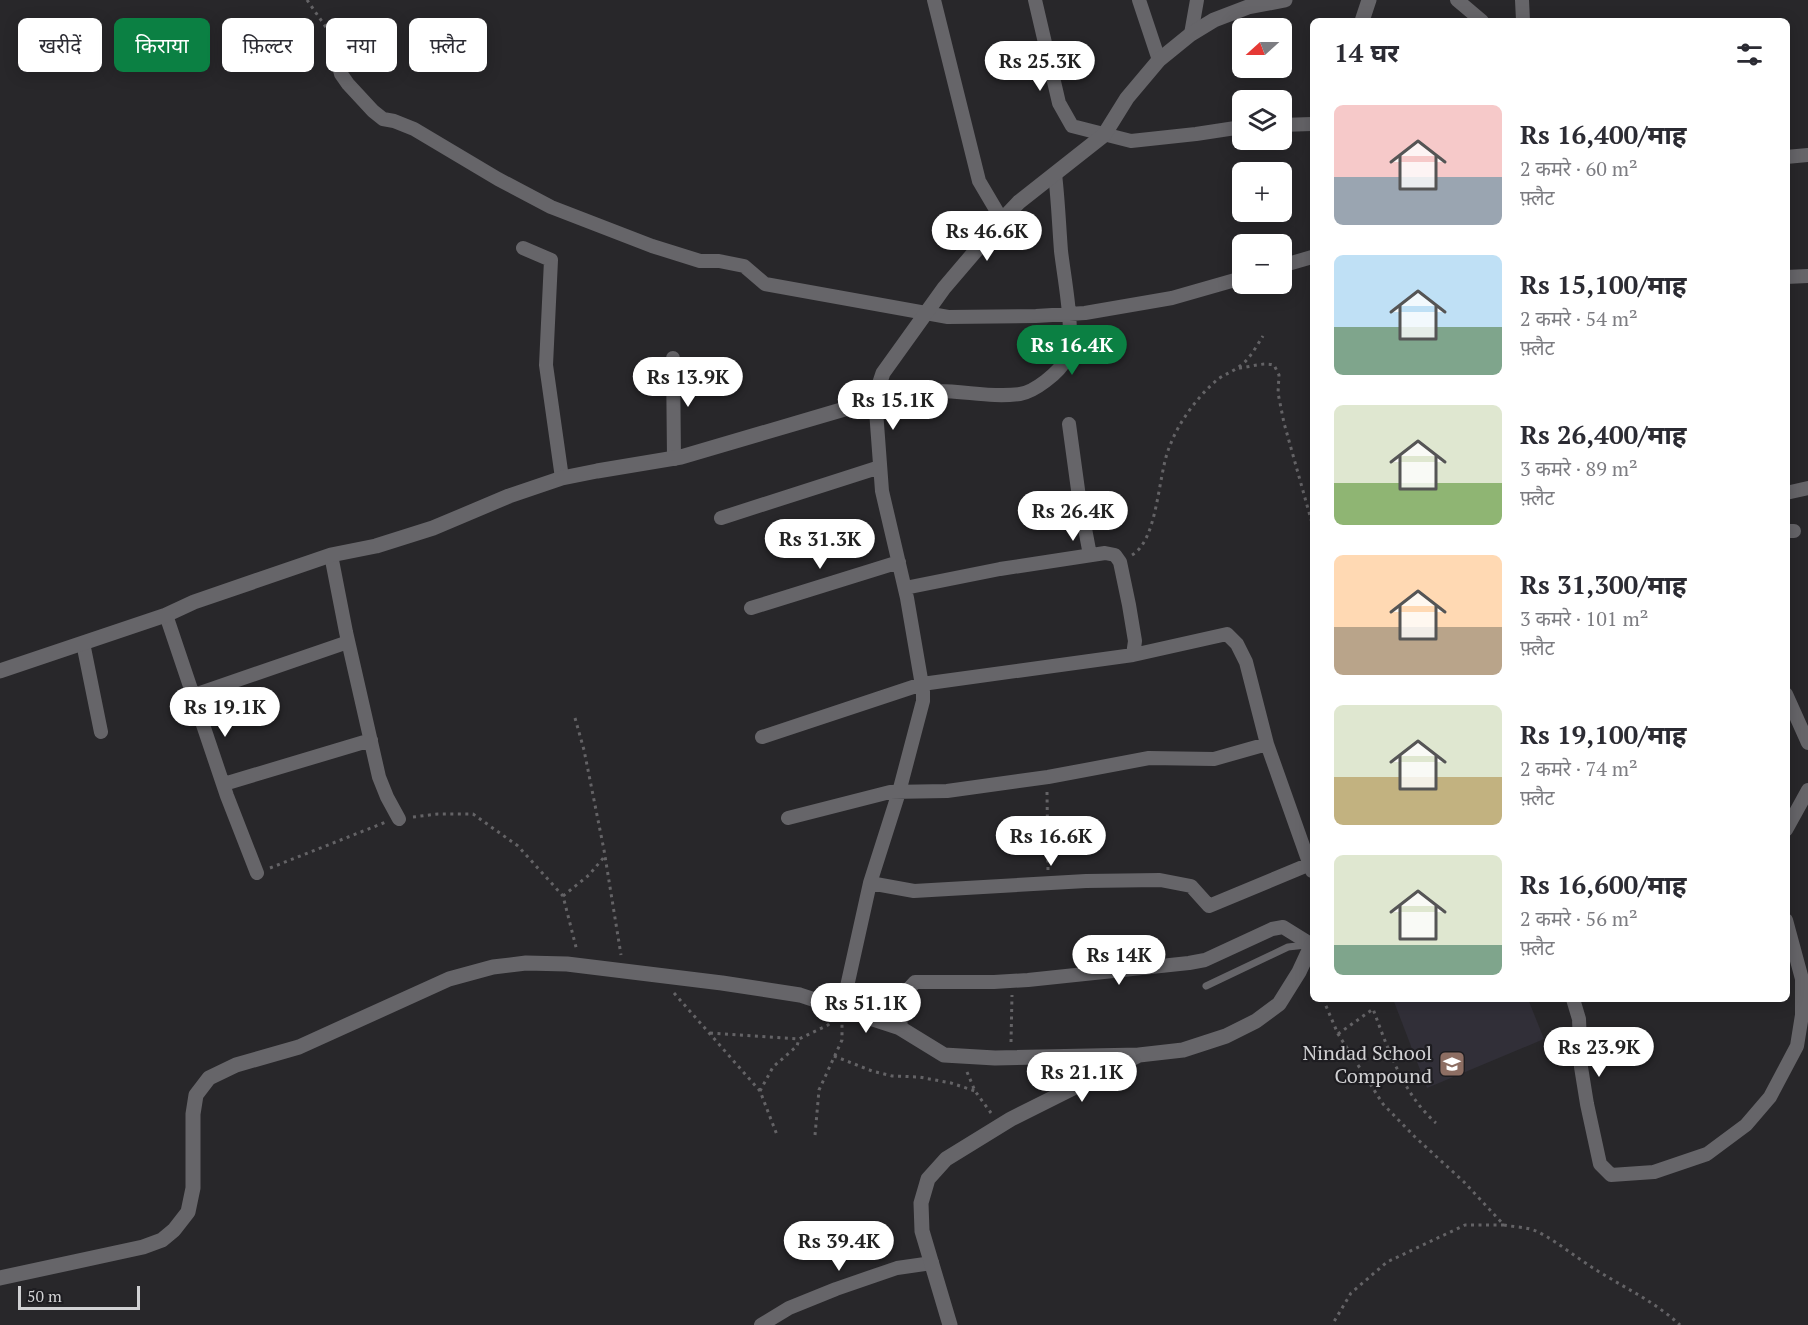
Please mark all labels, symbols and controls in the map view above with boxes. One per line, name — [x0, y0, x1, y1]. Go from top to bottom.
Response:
chip: खरीदें — [18, 18, 102, 72]
chip: किराया — [114, 18, 210, 72]
chip: फ़िल्टर — [222, 18, 314, 72]
chip: नया — [326, 18, 397, 72]
chip: फ़्लैट — [409, 18, 487, 72]
north arrow — [1232, 18, 1292, 78]
map controls — [1232, 18, 1292, 294]
text: 14 घर — [1334, 35, 1399, 69]
icon: filters — [1733, 38, 1766, 71]
pin: Rs 25.3K — [978, 41, 1102, 92]
text: Rs 25.3K — [999, 47, 1081, 74]
button: layers — [1232, 90, 1292, 150]
text: Rs 16,400/माह — [1520, 117, 1687, 151]
icon: home — [1382, 129, 1454, 201]
text: 2 कमरे · 60 m² — [1520, 155, 1638, 182]
button: + — [1232, 162, 1292, 222]
text: फ़्लैट — [1520, 184, 1555, 211]
pin: Rs 46.6K — [925, 211, 1049, 262]
text: Rs 46.6K — [946, 217, 1028, 244]
button: − — [1232, 234, 1292, 294]
text: Rs 15,100/माह — [1520, 267, 1687, 301]
icon: home — [1382, 279, 1454, 351]
text: 2 कमरे · 54 m² — [1520, 305, 1638, 332]
pin: Rs 16.4K — [1010, 325, 1134, 376]
text: Rs 16.4K — [1031, 331, 1113, 358]
text: फ़्लैट — [1520, 334, 1555, 361]
pin: Rs 13.9K — [626, 357, 750, 408]
text: Rs 13.9K — [647, 363, 729, 390]
pin: Rs 15.1K — [831, 380, 955, 431]
text: Rs 15.1K — [852, 386, 934, 413]
text: Rs 26,400/माह — [1520, 417, 1687, 451]
icon: home — [1382, 429, 1454, 501]
text: 3 कमरे · 89 m² — [1520, 455, 1638, 482]
text: फ़्लैट — [1520, 484, 1555, 511]
pin: Rs 26.4K — [1011, 491, 1135, 542]
text: Rs 26.4K — [1032, 497, 1114, 524]
pin: Rs 31.3K — [758, 519, 882, 570]
text: Rs 31.3K — [779, 525, 861, 552]
text: Rs 31,300/माह — [1520, 567, 1687, 601]
icon: home — [1382, 579, 1454, 651]
text: 3 कमरे · 101 m² — [1520, 605, 1648, 632]
text: फ़्लैट — [1520, 634, 1555, 661]
pin: Rs 19.1K — [163, 687, 287, 738]
text: Rs 19.1K — [184, 693, 266, 720]
text: Rs 19,100/माह — [1520, 717, 1687, 751]
icon: home — [1382, 729, 1454, 801]
text: 2 कमरे · 74 m² — [1520, 755, 1638, 782]
text: फ़्लैट — [1520, 784, 1555, 811]
pin: Rs 16.6K — [989, 816, 1113, 867]
text: Rs 16.6K — [1010, 822, 1092, 849]
text: Rs 16,600/माह — [1520, 867, 1687, 901]
icon: home — [1382, 879, 1454, 951]
text: 2 कमरे · 56 m² — [1520, 905, 1638, 932]
text: फ़्लैट — [1520, 934, 1555, 961]
pin: Rs 14K — [1070, 935, 1168, 986]
text: Rs 14K — [1086, 941, 1152, 968]
pin: Rs 51.1K — [804, 983, 928, 1034]
text: Rs 51.1K — [825, 989, 907, 1016]
pin: Rs 23.9K — [1537, 1027, 1661, 1078]
text: Rs 23.9K — [1558, 1033, 1640, 1060]
place label: Nindad School Compound — [1302, 1039, 1432, 1089]
school or university icon: Nindad School Compound — [1437, 1049, 1467, 1079]
pin: Rs 21.1K — [1020, 1052, 1144, 1103]
text: Rs 21.1K — [1041, 1058, 1123, 1085]
pin: Rs 39.4K — [777, 1221, 901, 1272]
text: Rs 39.4K — [798, 1227, 880, 1254]
scale bar — [18, 1283, 140, 1310]
text: 50 m — [27, 1285, 62, 1307]

